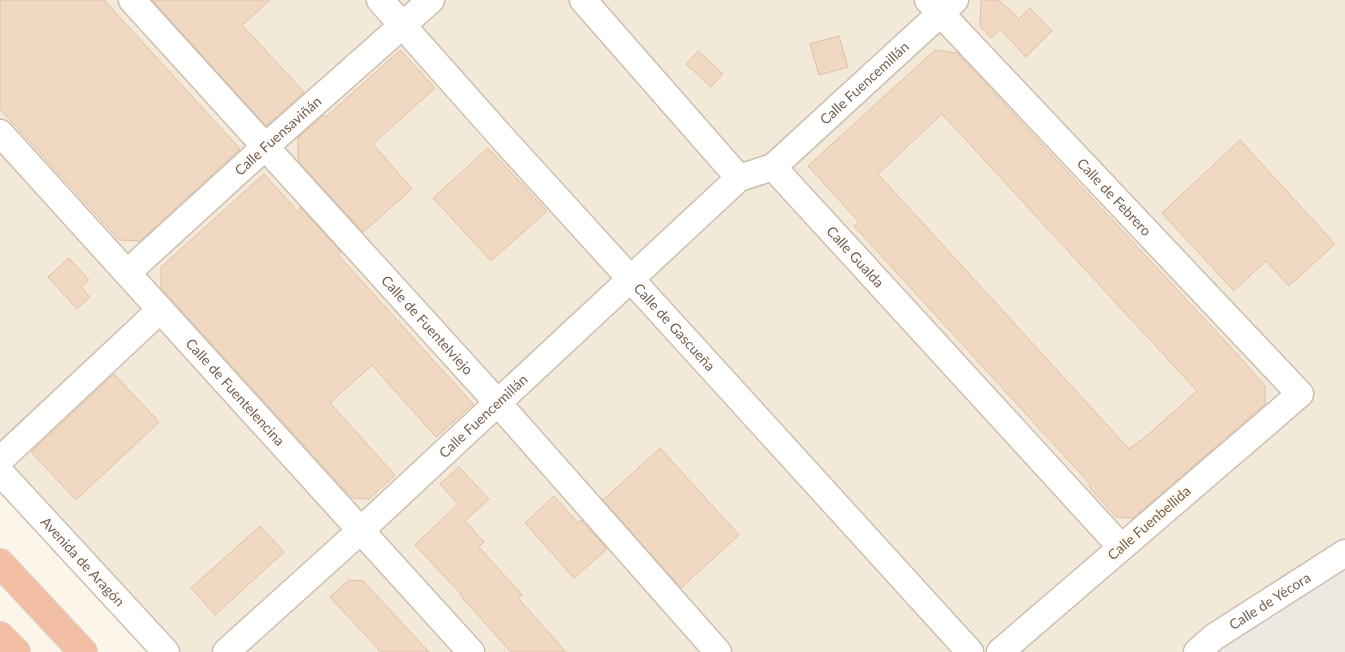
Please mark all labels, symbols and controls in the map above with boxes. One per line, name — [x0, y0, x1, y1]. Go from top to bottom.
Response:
street label: Calle Fuencemillán — [816, 38, 912, 128]
street label: Calle Fuensaviñán — [231, 92, 324, 179]
street label: Calle de Febrero — [1074, 154, 1155, 239]
street label: Calle Gualda — [823, 222, 888, 291]
street label: Calle de Fuentelviejo — [378, 271, 477, 378]
street label: Calle de Gascueña — [631, 279, 719, 374]
street label: Calle de Fuentelencina — [183, 335, 289, 449]
street label: Calle Fuencemillán — [435, 371, 531, 461]
street label: Calle Fuenbellida — [1104, 482, 1194, 563]
street label: Avenida de Aragón — [38, 513, 129, 610]
street label: Calle de Yécora — [1226, 568, 1313, 633]

